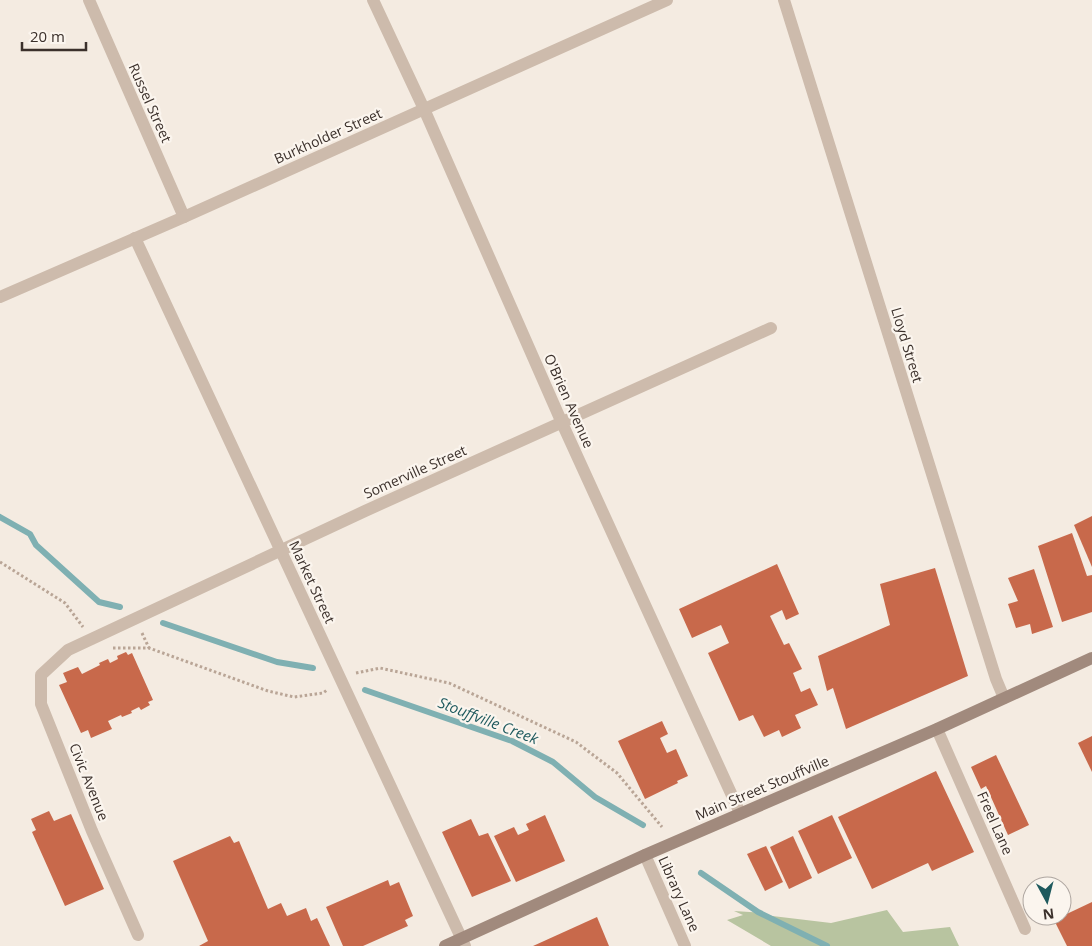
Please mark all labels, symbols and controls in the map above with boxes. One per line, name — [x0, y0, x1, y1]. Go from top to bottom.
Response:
scale bar — [22, 20, 86, 52]
text: 20 m — [30, 26, 65, 46]
street label: Russel Street — [125, 60, 176, 145]
street label: Burkholder Street — [271, 103, 385, 168]
street label: Lloyd Street — [887, 305, 928, 385]
street label: O'Brien Avenue — [540, 351, 599, 451]
street label: Somerville Street — [360, 440, 469, 503]
street label: Market Street — [285, 537, 340, 626]
water label: Stouffville Creek — [435, 692, 542, 749]
street label: Civic Avenue — [65, 740, 114, 823]
street label: Main Street Stouffville — [692, 751, 832, 824]
street label: Freel Lane — [973, 788, 1018, 858]
street label: Library Lane — [654, 853, 705, 935]
north arrow — [1022, 876, 1072, 926]
text: N — [1042, 904, 1055, 925]

